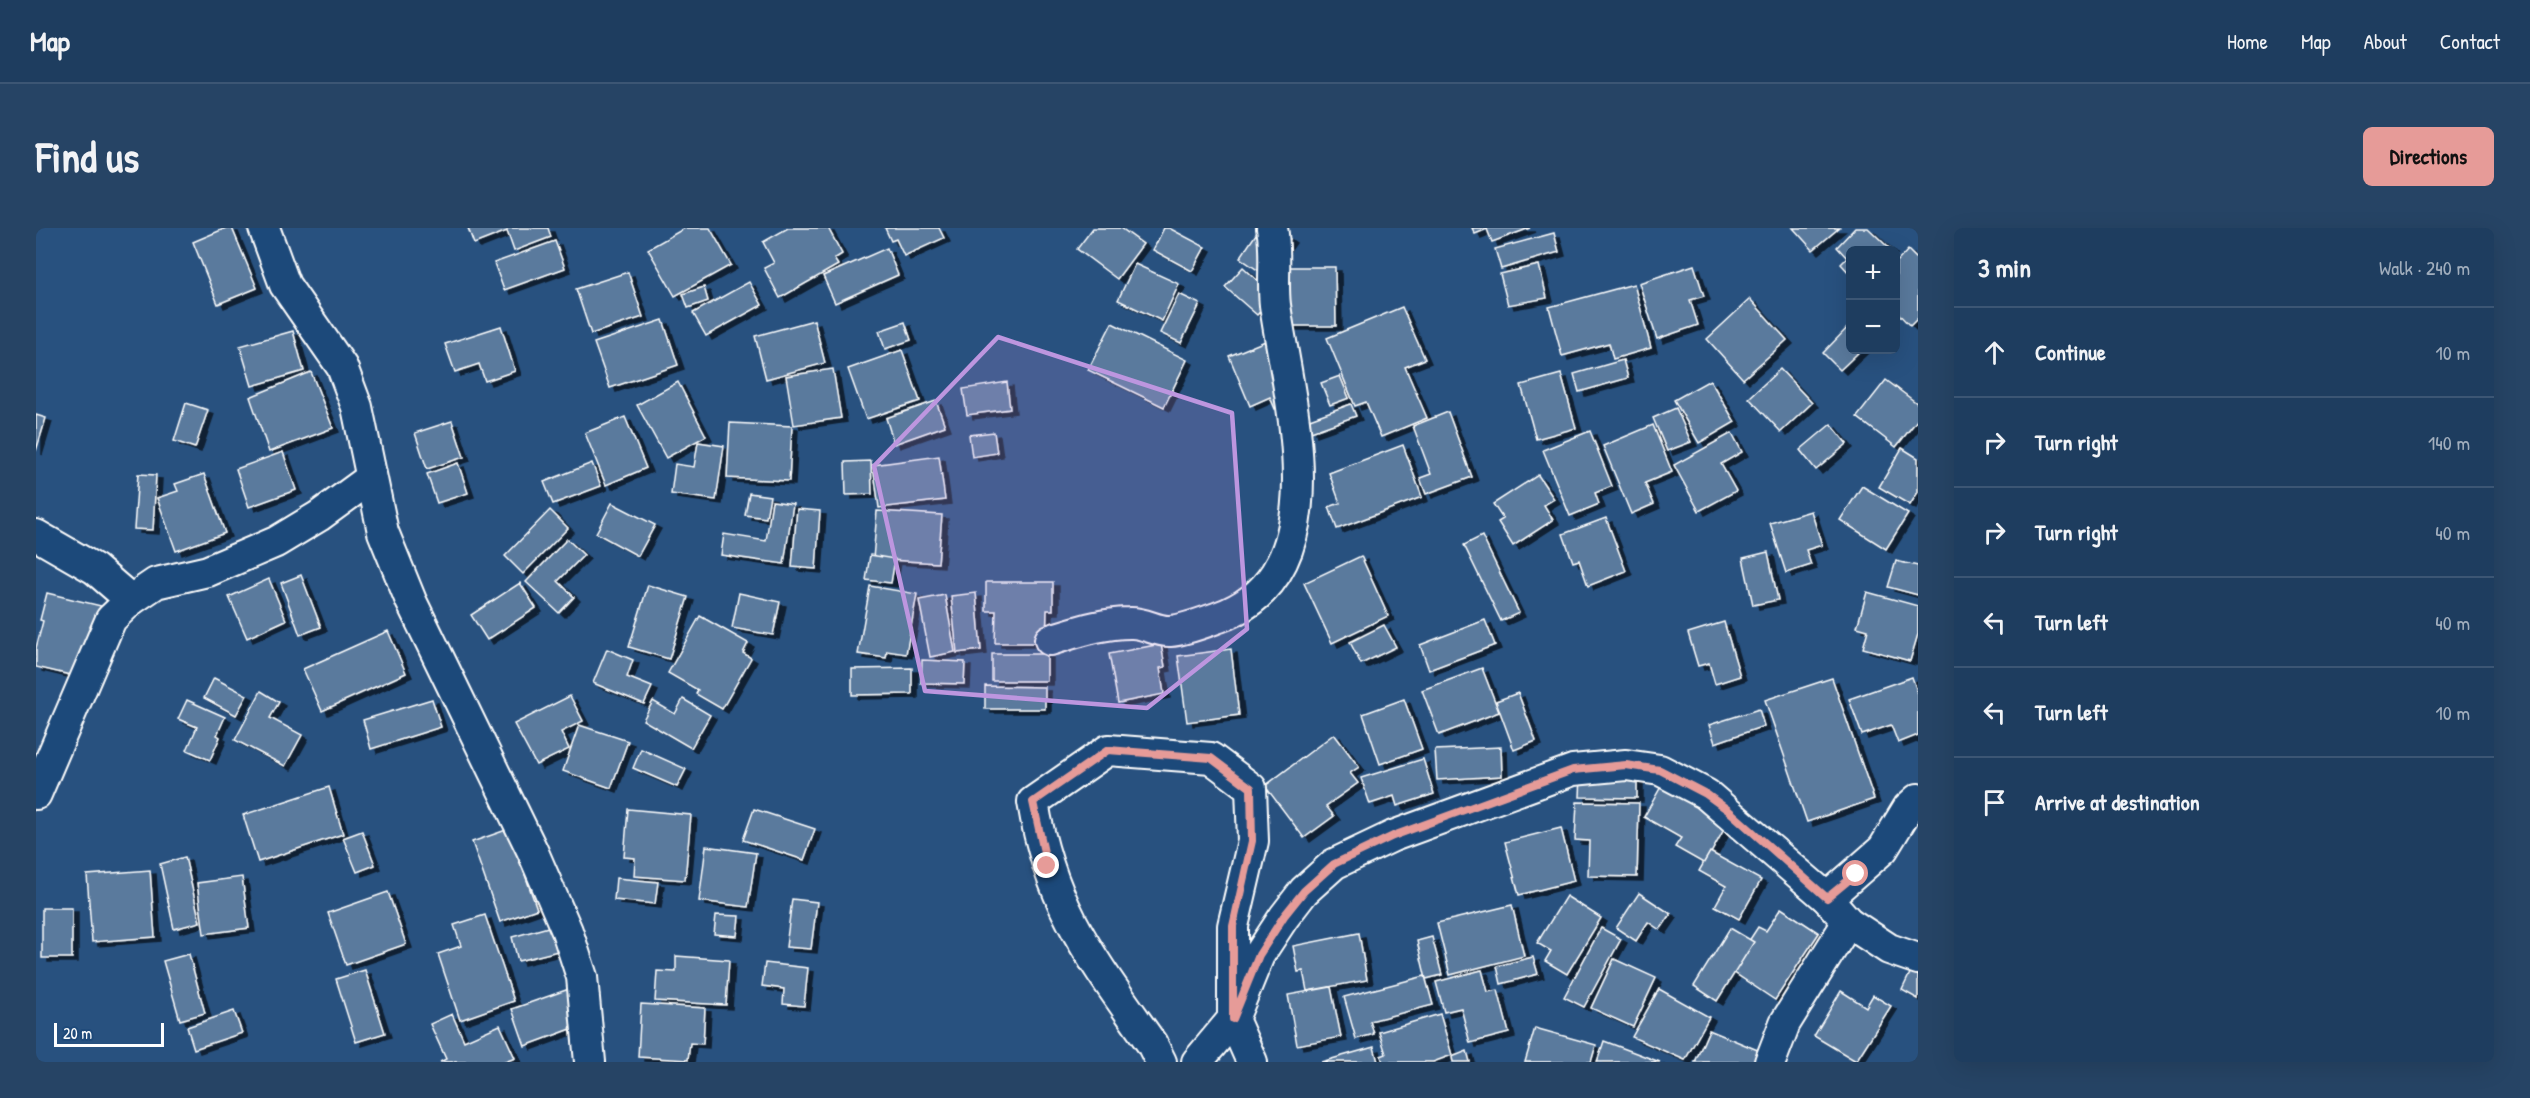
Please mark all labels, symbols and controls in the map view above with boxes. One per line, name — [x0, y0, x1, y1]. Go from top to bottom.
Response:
text: Map — [30, 22, 70, 60]
text: Home — [2227, 27, 2268, 56]
text: Map — [2301, 27, 2331, 56]
text: About — [2364, 27, 2407, 56]
text: Contact — [2440, 27, 2500, 56]
button: Directions — [2363, 127, 2494, 186]
text: Find us — [36, 128, 139, 185]
map controls — [1846, 246, 1900, 354]
button: + — [1846, 246, 1900, 300]
text: 3 min — [1978, 250, 2031, 285]
text: Walk · 240 m — [2379, 254, 2470, 281]
button: − — [1846, 300, 1900, 354]
icon: ahead — [1978, 336, 2011, 369]
text: Continue — [2035, 337, 2106, 367]
text: 10 m — [2436, 339, 2470, 366]
icon: right — [1978, 426, 2011, 459]
text: Turn right — [2035, 427, 2118, 457]
text: 140 m — [2428, 429, 2470, 456]
icon: right — [1978, 516, 2011, 549]
text: Turn right — [2035, 517, 2118, 547]
text: 40 m — [2435, 519, 2470, 546]
icon: left — [1978, 606, 2011, 639]
text: Turn left — [2035, 607, 2108, 637]
text: 40 m — [2435, 609, 2470, 636]
icon: left — [1978, 696, 2011, 729]
text: Turn left — [2035, 697, 2108, 727]
text: 10 m — [2436, 699, 2470, 726]
icon: arrive — [1978, 786, 2011, 819]
text: Arrive at destination — [2035, 787, 2200, 817]
route end — [1033, 852, 1059, 878]
route start — [1842, 860, 1868, 886]
scale bar — [54, 1020, 164, 1048]
text: 20 m — [63, 1022, 92, 1044]

